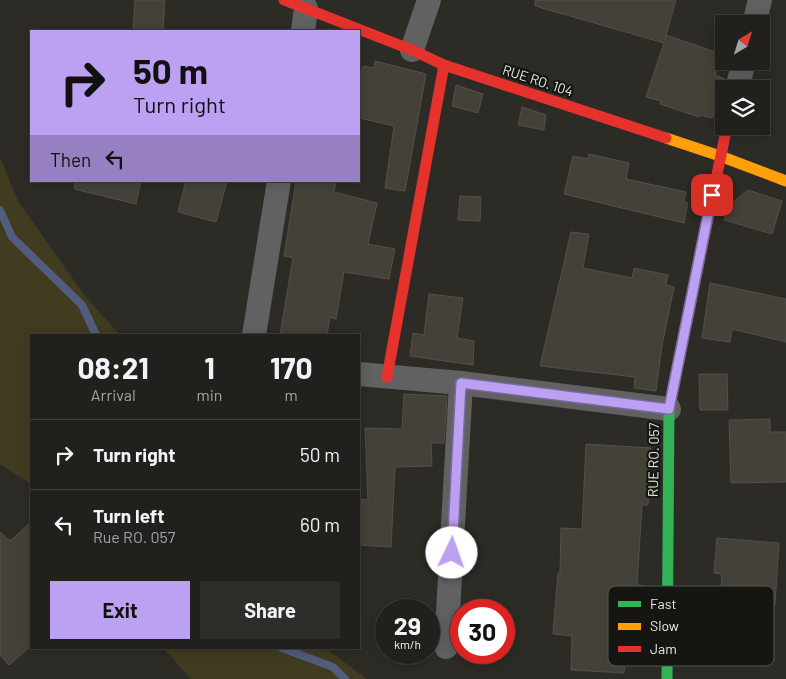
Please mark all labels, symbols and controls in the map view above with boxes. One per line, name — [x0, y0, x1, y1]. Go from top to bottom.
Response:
north arrow — [715, 15, 770, 70]
map controls — [715, 15, 770, 135]
text: 50 m — [133, 49, 208, 91]
icon: right — [50, 50, 115, 115]
street label: RUE RO. 104 — [501, 61, 575, 99]
button: layers — [715, 80, 770, 135]
text: Turn right — [133, 91, 226, 117]
icon: left — [101, 145, 129, 173]
text: Then — [50, 148, 91, 171]
pin — [691, 174, 733, 216]
icon: arrive — [698, 181, 726, 209]
text: 08:21 — [77, 349, 149, 385]
text: 1 — [204, 349, 215, 385]
text: 170 — [270, 349, 313, 385]
text: Arrival — [91, 385, 136, 404]
text: min — [196, 385, 222, 404]
text: m — [285, 385, 298, 404]
street label: RUE RO. 057 — [644, 422, 662, 497]
icon: right — [50, 441, 78, 469]
text: Turn right — [93, 443, 175, 466]
text: 50 m — [300, 443, 340, 466]
text: Turn left — [93, 504, 164, 527]
icon: left — [50, 511, 78, 539]
text: 60 m — [300, 513, 340, 536]
position arrow — [425, 526, 477, 578]
text: Rue RO. 057 — [93, 527, 175, 546]
button: Exit — [50, 581, 190, 639]
button: Share — [200, 581, 340, 639]
legend — [608, 586, 774, 666]
text: Fast — [650, 595, 676, 612]
speed limit sign: 30 — [450, 599, 515, 664]
text: 29 — [394, 610, 421, 640]
text: Slow — [650, 617, 679, 634]
text: km/h — [394, 637, 421, 651]
text: Jam — [650, 640, 677, 657]

